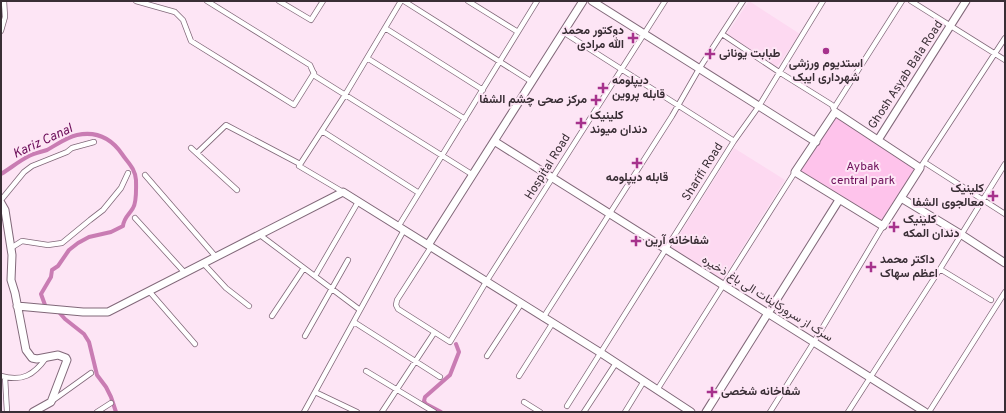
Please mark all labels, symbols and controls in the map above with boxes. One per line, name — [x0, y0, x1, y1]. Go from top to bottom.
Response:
street label: Ghosh Asyab Bala Road — [865, 18, 947, 132]
place label: دوکتور محمد الله مرادی — [562, 23, 624, 53]
marker: دوکتور محمد الله مرادی — [627, 32, 639, 44]
place label: طبابت یونانی — [719, 46, 781, 62]
marker: استدیوم ورزشی شهرداری ایبک — [821, 46, 831, 56]
marker: طبابت یونانی — [704, 48, 716, 60]
place label: استدیوم ورزشی شهرداری ایبک — [789, 56, 863, 86]
place label: دیپلومه قابله پروین — [612, 73, 666, 103]
marker: دیپلومه قابله پروین — [597, 82, 609, 94]
place label: مرکز صحی چشم الشفا — [479, 92, 587, 108]
marker: مرکز صحی چشم الشفا — [590, 94, 602, 106]
place label: کلینیک دندان میوند — [590, 108, 647, 138]
marker: کلینیک دندان میوند — [575, 117, 587, 129]
water label: Kariz Canal — [11, 121, 76, 163]
street label: Hospital Road — [521, 131, 575, 203]
street label: Sharifi Road — [679, 140, 727, 204]
marker: قابله دیپلومه — [631, 157, 643, 169]
park label: Aybak central park — [831, 159, 895, 189]
place label: قابله دیپلومه — [606, 170, 669, 186]
place label: کلینیک معالجوی الشفا — [912, 181, 985, 211]
marker: کلینیک معالجوی الشفا — [987, 190, 999, 202]
place label: کلینیک دندان المکه — [903, 212, 960, 242]
marker: کلینیک دندان المکه — [888, 221, 900, 233]
place label: شفاخانه آرین — [645, 233, 709, 249]
marker: شفاخانه آرین — [630, 235, 642, 247]
street label: سرک از سرورکاینات الی باغ ذخیره — [698, 252, 836, 346]
place label: داکتر محمد اعظم سهاک — [880, 252, 938, 282]
marker: داکتر محمد اعظم سهاک — [865, 261, 877, 273]
place label: شفاخانه شخصی — [721, 384, 801, 400]
marker: شفاخانه شخصی — [706, 386, 718, 398]

